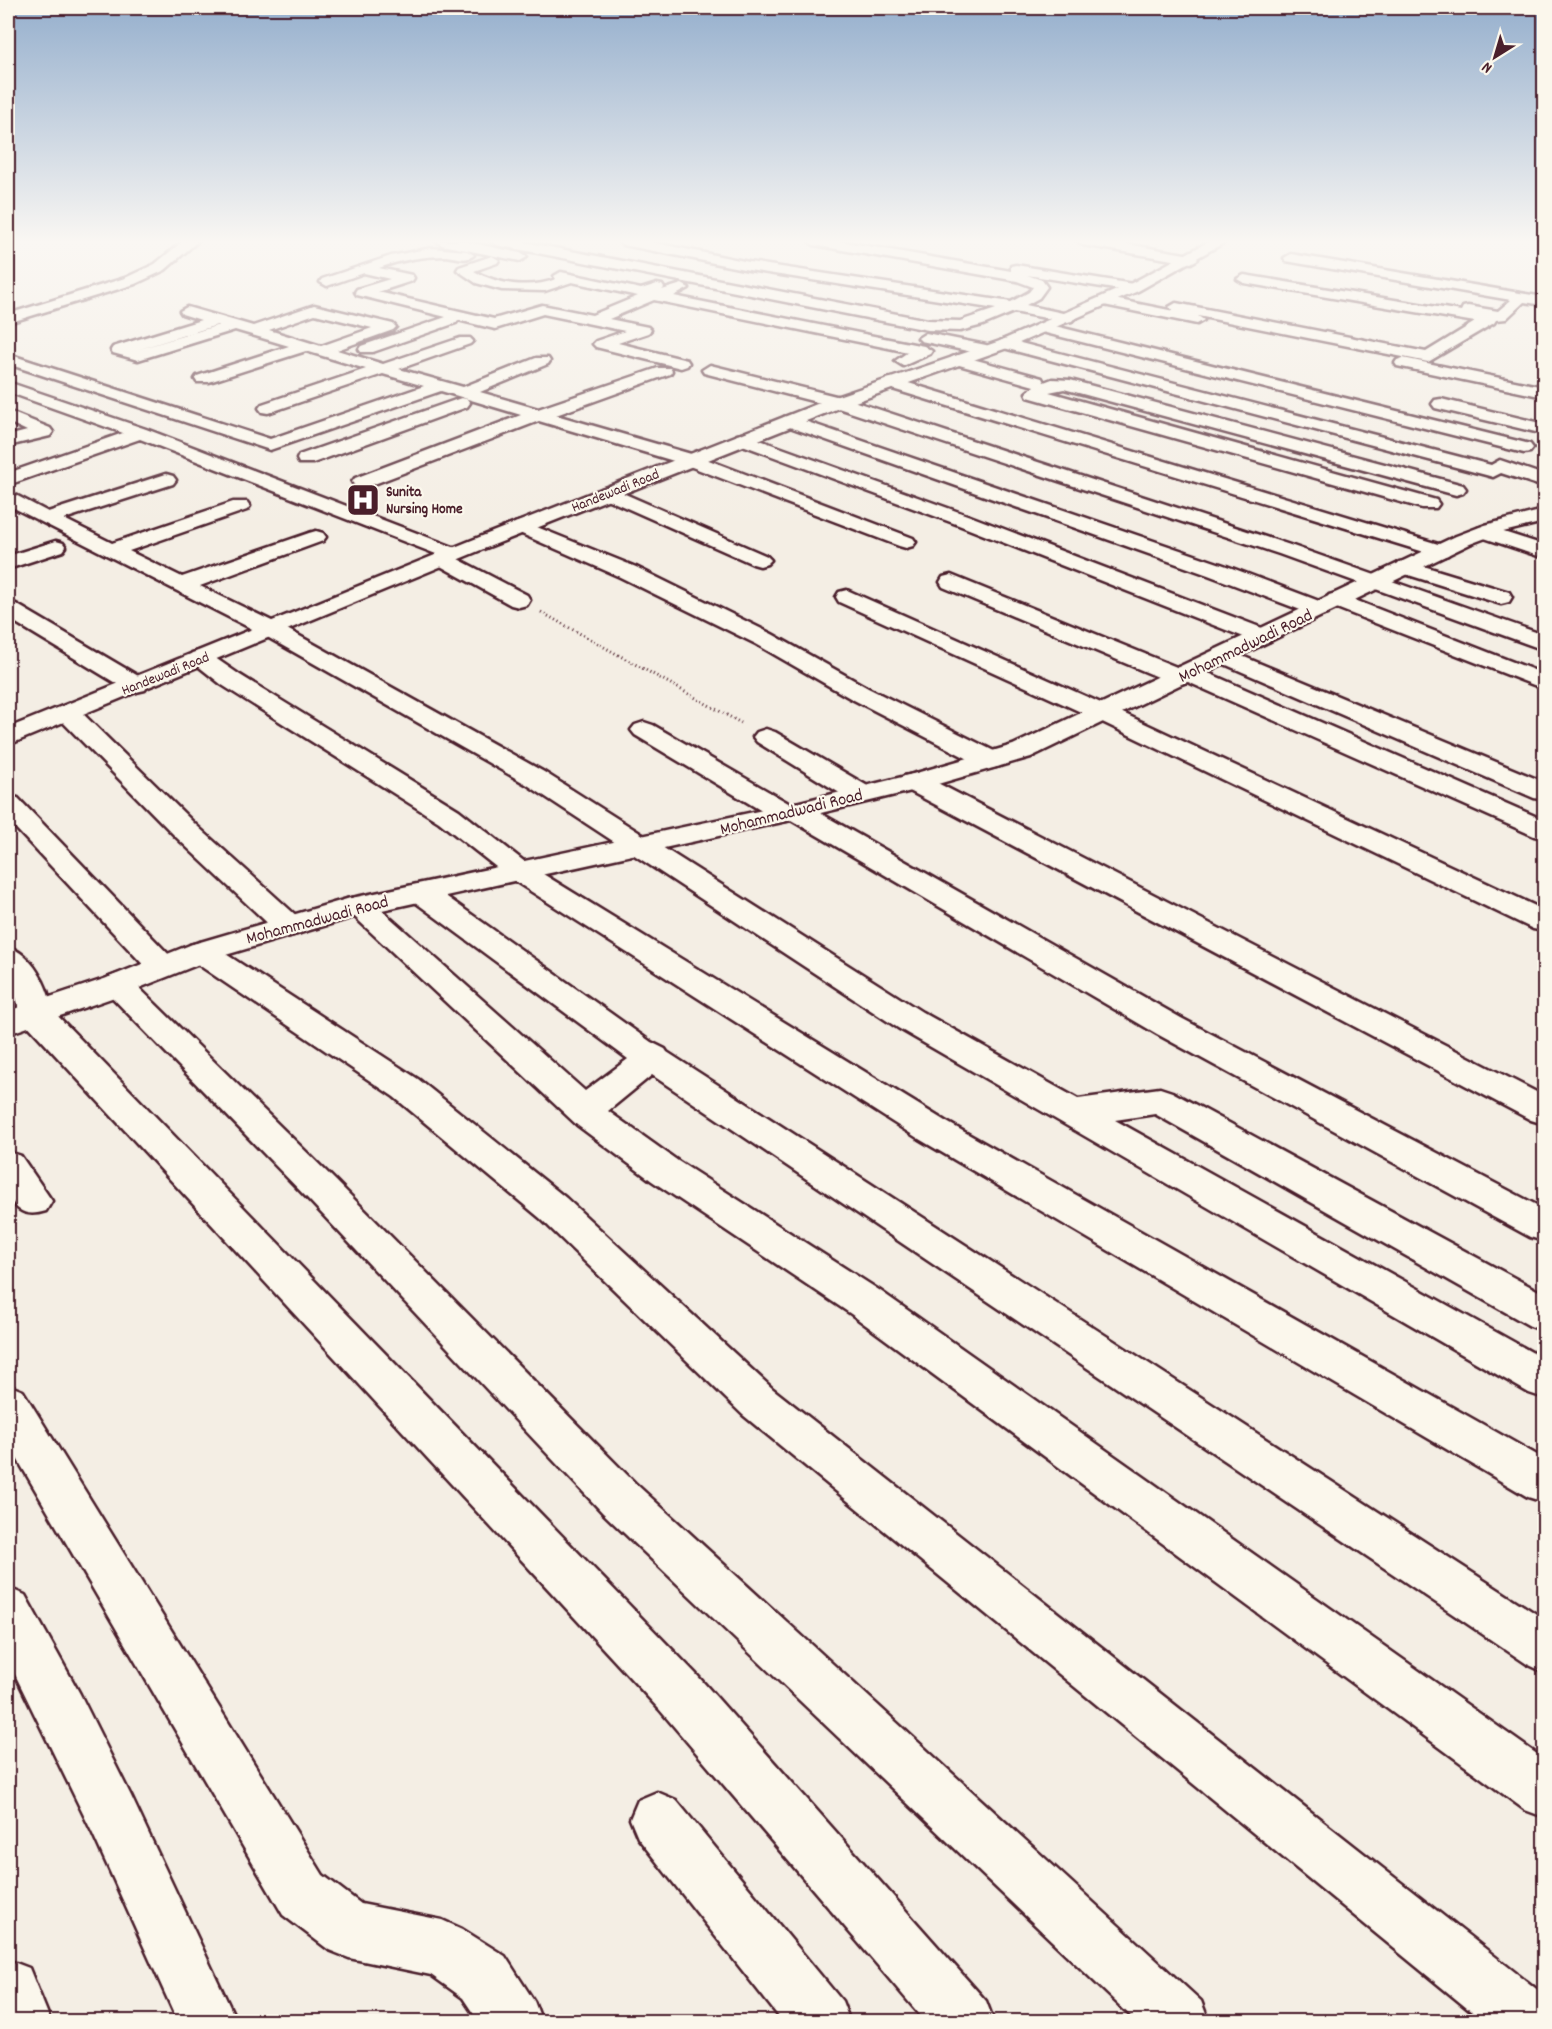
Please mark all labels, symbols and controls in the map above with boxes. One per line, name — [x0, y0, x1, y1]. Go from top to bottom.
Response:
north arrow — [1465, 27, 1525, 87]
text: N — [1477, 55, 1498, 79]
street label: Handewadi Road — [568, 464, 663, 520]
hospital icon: Sunita Nursing Home — [345, 482, 381, 518]
place label: Sunita Nursing Home — [386, 482, 463, 521]
street label: Mohammadwadi Road — [1175, 604, 1317, 691]
street label: Handewadi Road — [118, 647, 213, 703]
street label: Mohammadwadi Road — [718, 784, 866, 843]
street label: Mohammadwadi Road — [244, 890, 392, 952]

